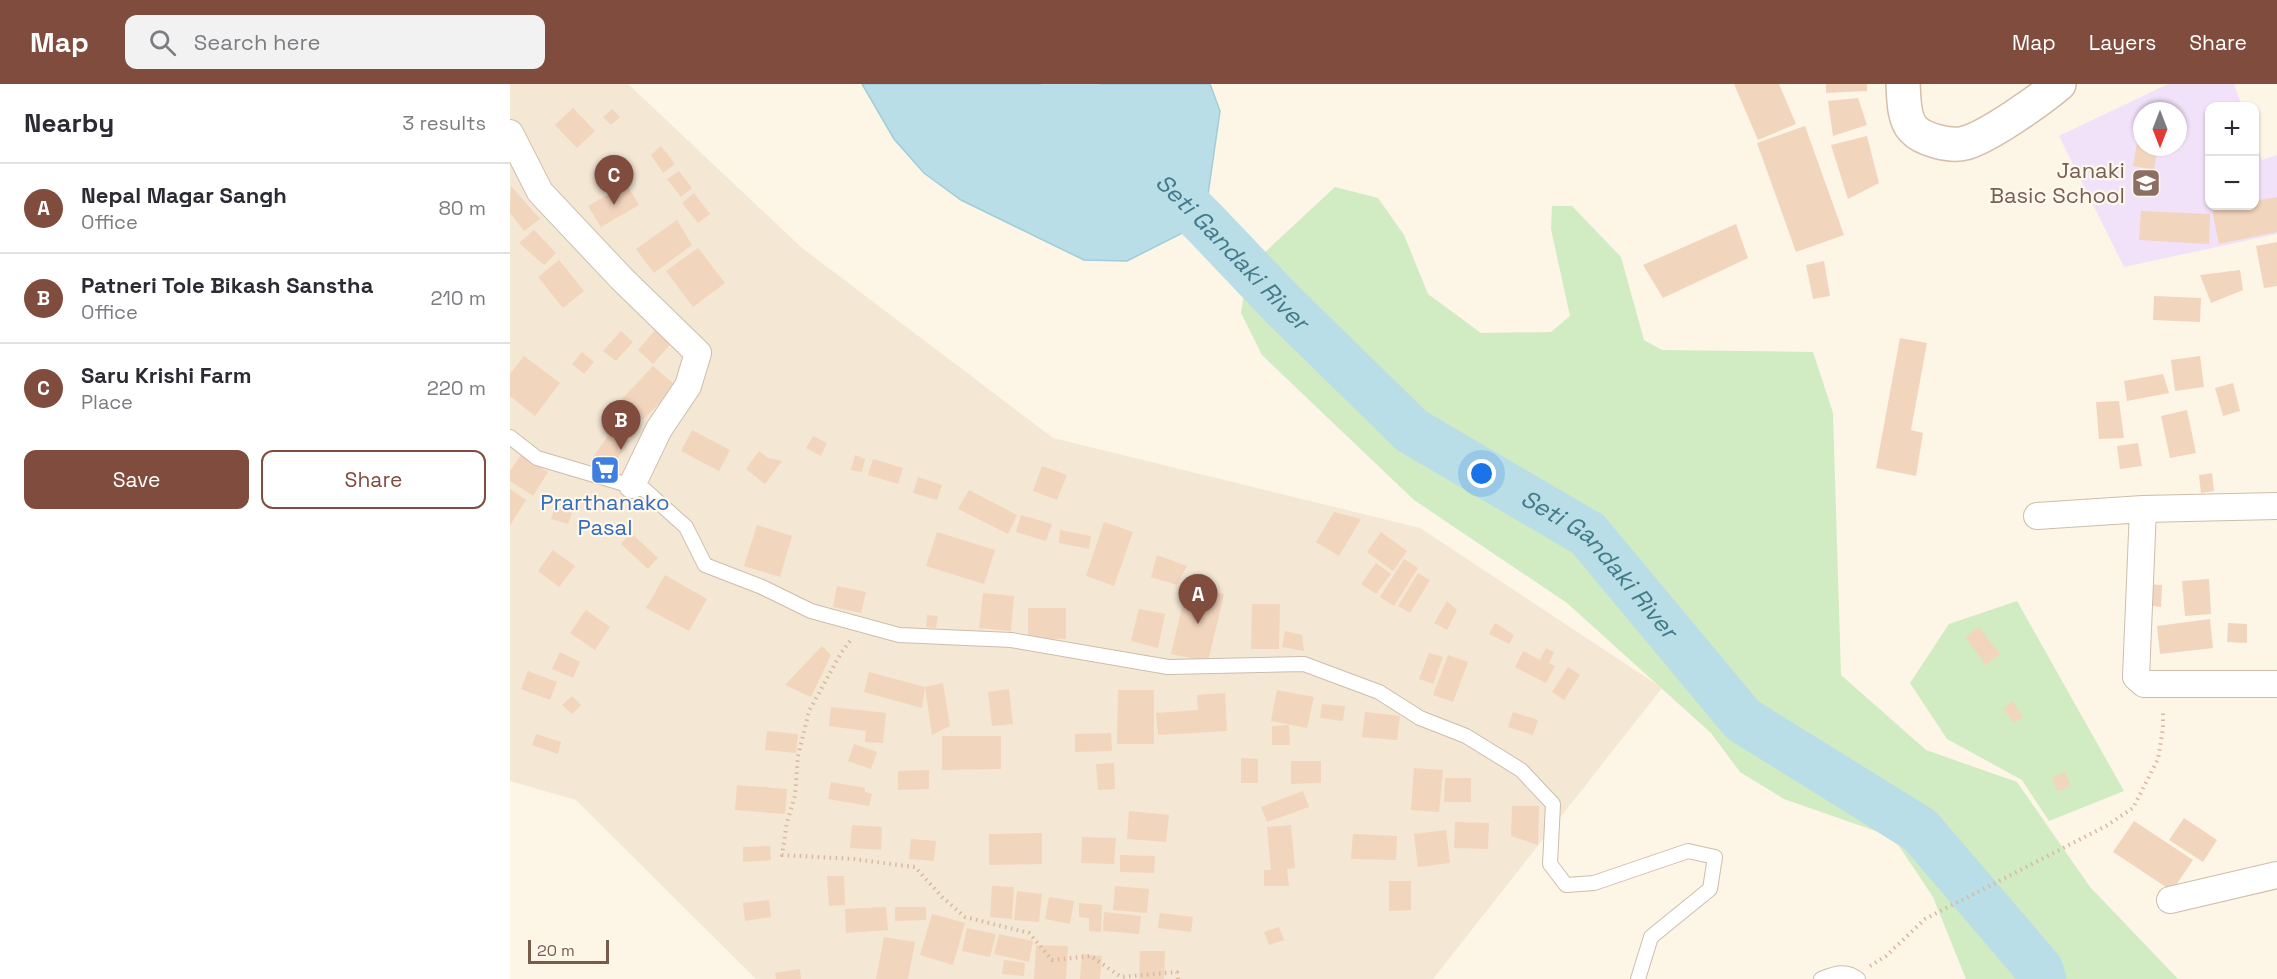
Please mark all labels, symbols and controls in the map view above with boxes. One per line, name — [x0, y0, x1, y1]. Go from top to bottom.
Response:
search box — [125, 15, 545, 69]
text: Map — [30, 24, 89, 60]
icon: search — [146, 26, 179, 59]
text: Search here — [194, 28, 321, 56]
text: Map — [2012, 29, 2056, 56]
text: Layers — [2089, 29, 2156, 56]
text: Share — [2189, 29, 2247, 56]
north arrow — [2133, 102, 2187, 156]
map controls — [2205, 102, 2259, 210]
button: + — [2205, 102, 2259, 156]
text: Nearby — [24, 106, 114, 140]
text: 3 results — [402, 110, 486, 136]
pin: C — [594, 156, 634, 205]
place label: Janaki Basic School — [1989, 156, 2125, 209]
button: − — [2205, 156, 2259, 210]
water label: Seti Gandaki River — [1149, 167, 1318, 339]
school or university icon: Janaki Basic School — [2130, 167, 2162, 199]
text: Nepal Magar Sangh — [81, 181, 287, 209]
text: A — [37, 195, 50, 221]
text: 80 m — [438, 195, 486, 221]
text: Office — [81, 209, 138, 235]
text: Patneri Tole Bikash Sanstha — [81, 271, 373, 299]
text: B — [37, 285, 50, 311]
text: 210 m — [430, 285, 486, 311]
text: Office — [81, 299, 138, 325]
text: Saru Krishi Farm — [81, 361, 252, 389]
text: C — [37, 375, 50, 401]
text: 220 m — [427, 375, 486, 401]
text: Place — [81, 389, 133, 415]
pin: B — [602, 400, 640, 450]
button: Save — [24, 450, 249, 509]
button: Share — [261, 450, 486, 509]
supermarket icon: Prarthanako Pasal — [589, 454, 621, 486]
your location — [1467, 459, 1496, 488]
water label: Seti Gandaki River — [1516, 482, 1687, 647]
place label: Prarthanako Pasal — [540, 488, 670, 541]
pin: A — [1178, 574, 1218, 624]
scale bar — [528, 937, 609, 964]
text: 20 m — [537, 940, 575, 961]

